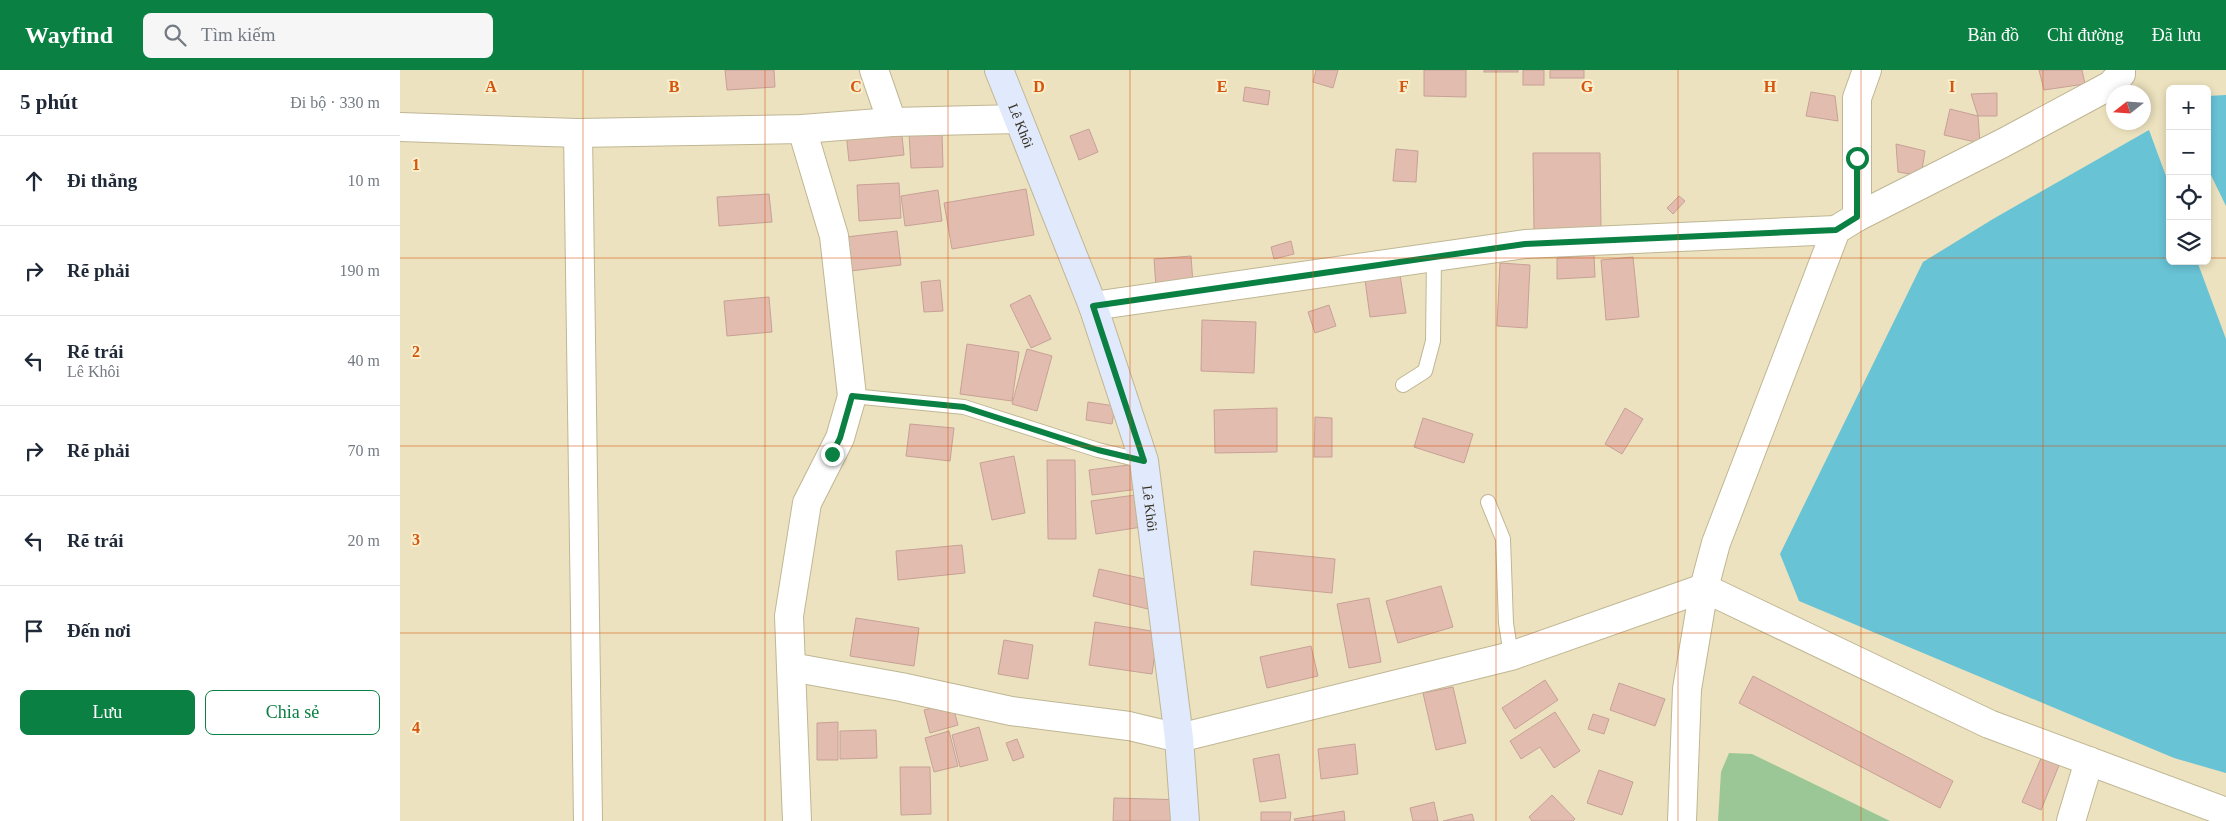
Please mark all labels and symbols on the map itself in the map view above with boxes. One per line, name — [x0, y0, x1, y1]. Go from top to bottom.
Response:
text: A — [485, 78, 497, 95]
text: B — [669, 78, 680, 95]
text: C — [850, 78, 862, 95]
text: D — [1033, 78, 1045, 95]
text: E — [1217, 78, 1227, 95]
text: F — [1399, 78, 1409, 95]
text: G — [1581, 78, 1594, 95]
text: H — [1764, 78, 1777, 95]
text: I — [1949, 78, 1955, 95]
north arrow — [2106, 85, 2151, 130]
street label: Lê Khôi — [1006, 101, 1037, 150]
route start — [1846, 147, 1869, 170]
text: 1 — [412, 156, 420, 173]
text: 2 — [412, 343, 420, 360]
route end — [821, 443, 844, 466]
street label: Lê Khôi — [1140, 485, 1160, 532]
text: 3 — [412, 531, 420, 548]
text: 4 — [412, 719, 420, 736]

